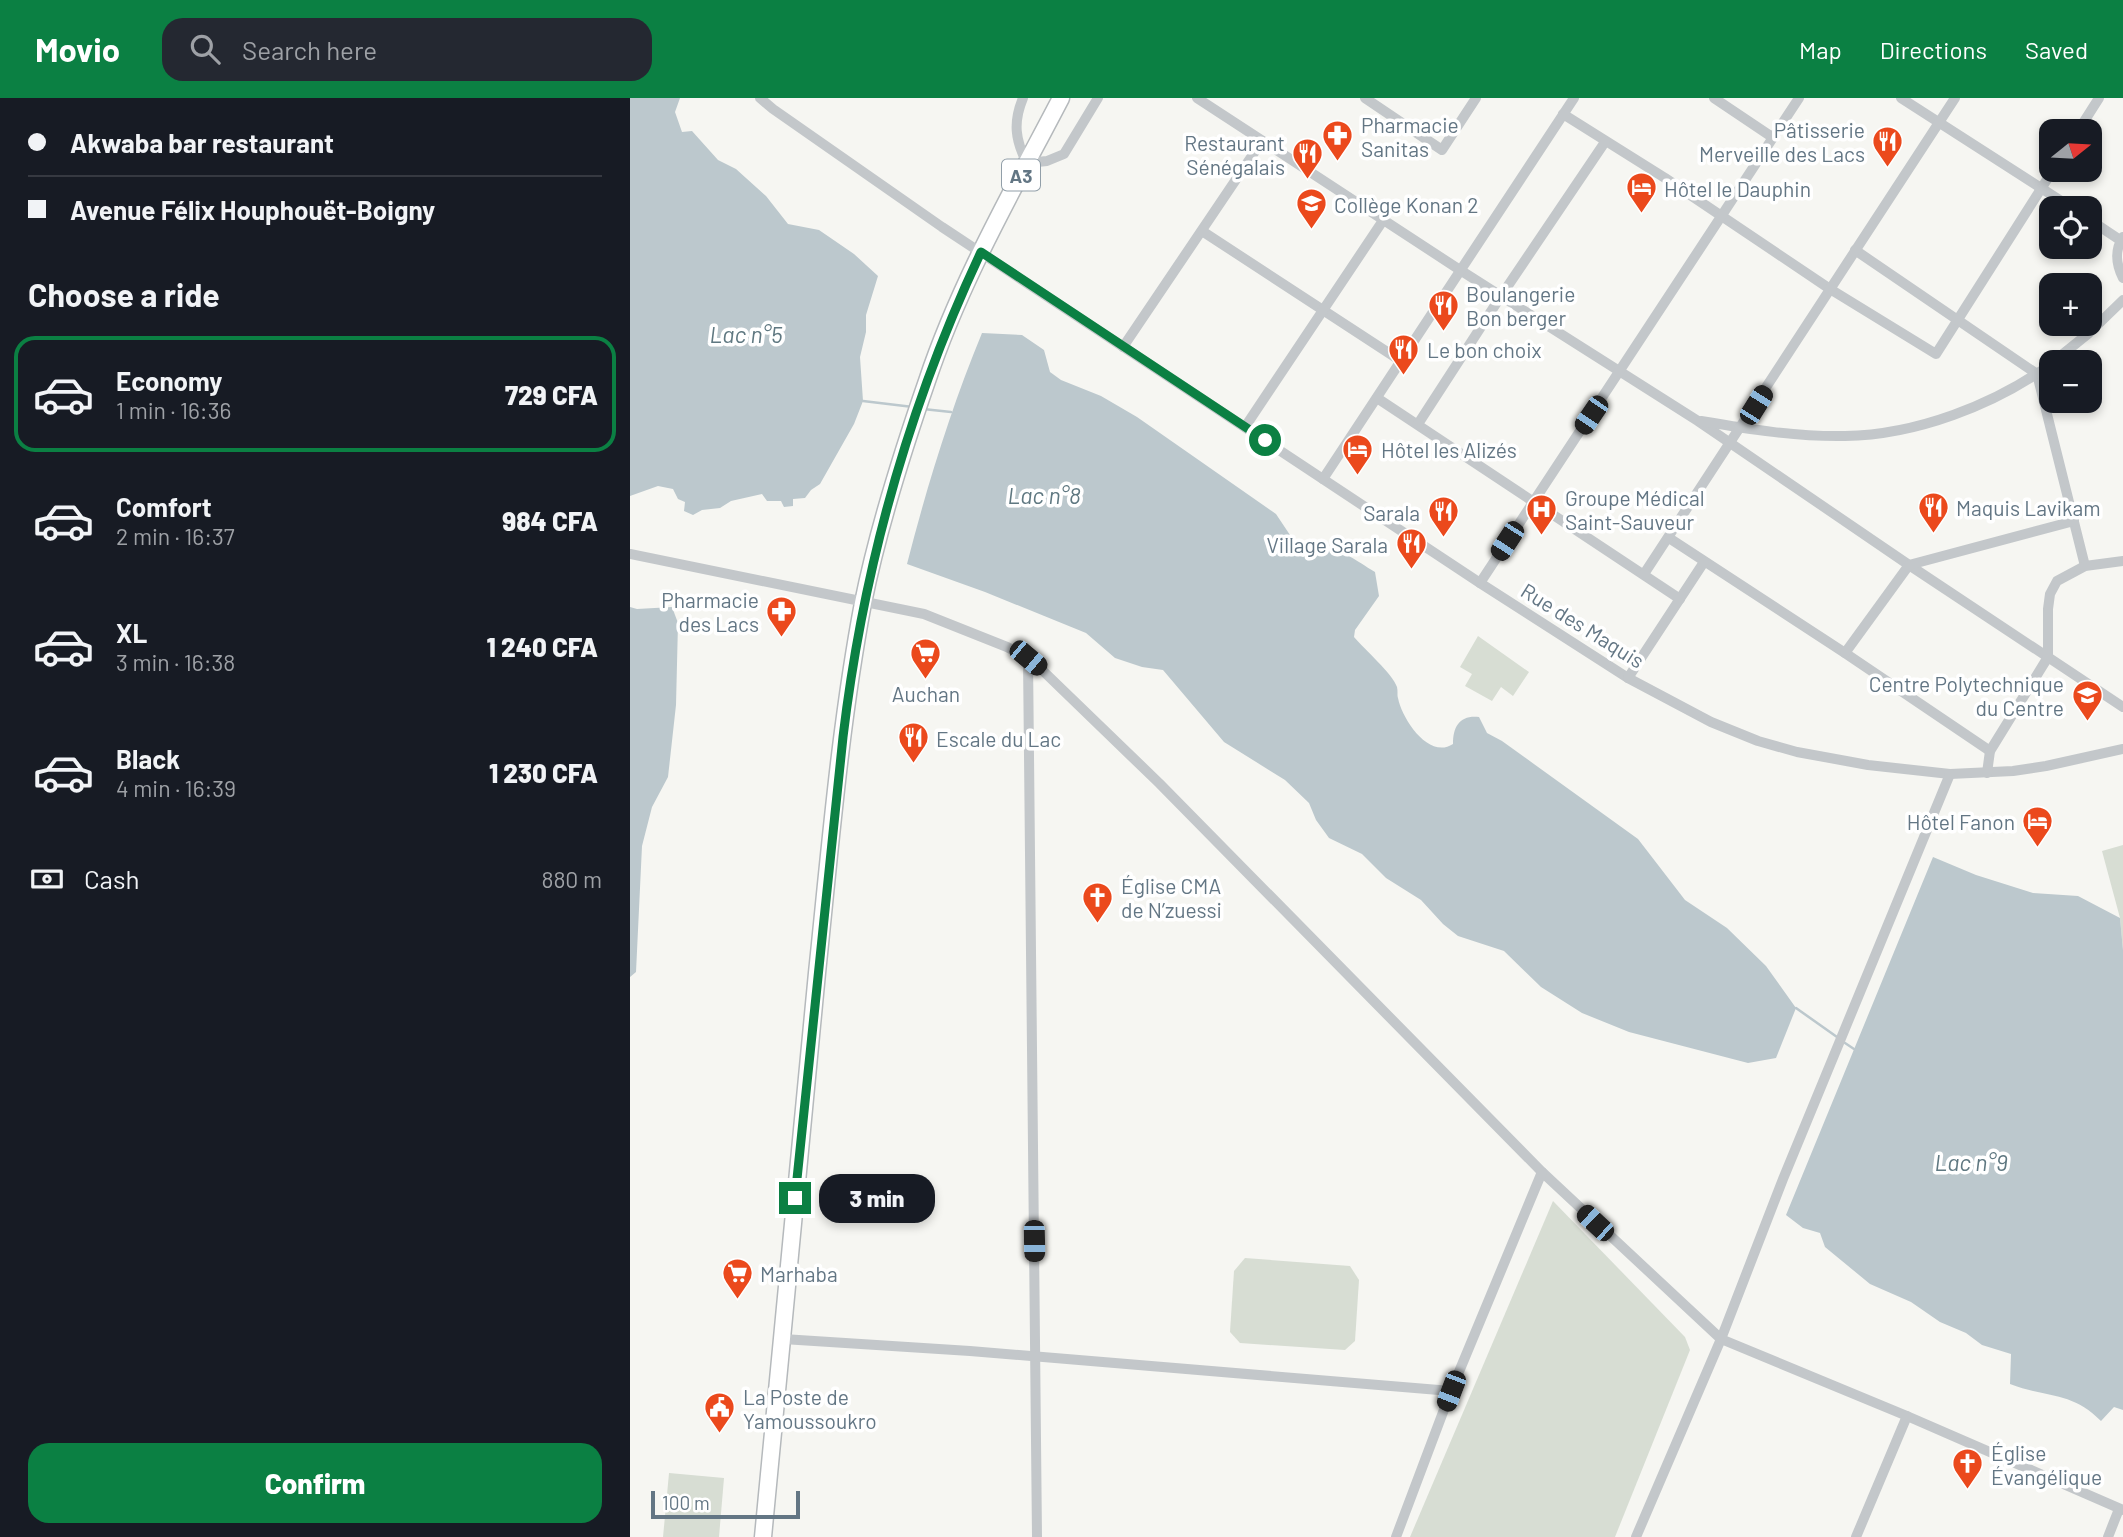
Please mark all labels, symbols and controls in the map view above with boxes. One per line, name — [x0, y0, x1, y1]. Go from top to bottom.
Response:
search box — [162, 18, 652, 81]
text: Movio — [35, 29, 120, 69]
icon: search — [186, 30, 224, 68]
text: Search here — [242, 34, 377, 65]
text: Map — [1799, 35, 1842, 64]
text: Directions — [1880, 35, 1987, 64]
text: Saved — [2025, 35, 2088, 64]
place label: Pharmacie Sanitas — [1361, 112, 1459, 161]
place label: Pâtisserie Merveille des Lacs — [1699, 117, 1865, 166]
pharmacy icon: Pharmacie Sanitas — [1321, 119, 1355, 163]
north arrow — [2039, 119, 2102, 182]
map controls — [2039, 119, 2102, 413]
restaurant icon: Pâtisserie Merveille des Lacs — [1871, 124, 1905, 168]
text: Akwaba bar restaurant — [70, 127, 334, 158]
place label: Restaurant Sénégalais — [1184, 130, 1285, 179]
restaurant icon: Restaurant Sénégalais — [1291, 137, 1325, 181]
road number: A3 — [1002, 159, 1040, 190]
hotel icon: Hôtel le Dauphin — [1624, 171, 1658, 215]
place label: Hôtel le Dauphin — [1664, 176, 1811, 201]
school or university icon: Collège Konan 2 — [1294, 187, 1328, 231]
place label: Collège Konan 2 — [1334, 192, 1478, 217]
text: Avenue Félix Houphouët-Boigny — [70, 194, 435, 225]
button: locate — [2039, 196, 2102, 259]
button: + — [2039, 273, 2102, 336]
text: Choose a ride — [28, 275, 220, 313]
place label: Boulangerie Bon berger — [1466, 281, 1575, 330]
restaurant icon: Boulangerie Bon berger — [1426, 288, 1460, 332]
water label: Lac n°5 — [710, 320, 783, 348]
restaurant icon: Le bon choix — [1387, 332, 1421, 376]
place label: Le bon choix — [1427, 337, 1542, 362]
button: − — [2039, 350, 2102, 413]
icon: car — [32, 363, 95, 426]
text: Economy — [116, 365, 222, 396]
text: 729 CFA — [505, 379, 598, 410]
car — [1736, 382, 1777, 428]
car — [1571, 392, 1612, 438]
text: 1 min · 16:36 — [116, 396, 231, 424]
route start — [1249, 424, 1281, 456]
hotel icon: Hôtel les Alizés — [1341, 432, 1375, 476]
place label: Hôtel les Alizés — [1381, 437, 1517, 462]
water label: Lac n°8 — [1007, 481, 1081, 509]
place label: Groupe Médical Saint-Sauveur — [1565, 485, 1704, 534]
icon: car — [32, 489, 95, 552]
restaurant icon: Maquis Lavikam — [1916, 490, 1950, 534]
text: Comfort — [116, 491, 212, 522]
hospital icon: Groupe Médical Saint-Sauveur — [1525, 492, 1559, 536]
restaurant icon: Sarala — [1426, 495, 1460, 539]
place label: Maquis Lavikam — [1956, 495, 2101, 520]
place label: Sarala — [1363, 500, 1420, 525]
text: 984 CFA — [502, 505, 598, 536]
car — [1487, 518, 1528, 564]
text: 2 min · 16:37 — [116, 522, 235, 550]
restaurant icon: Village Sarala — [1394, 527, 1428, 571]
place label: Village Sarala — [1266, 532, 1388, 557]
street label: Rue des Maquis — [1517, 577, 1649, 673]
place label: Pharmacie des Lacs — [661, 587, 759, 636]
pharmacy icon: Pharmacie des Lacs — [765, 594, 799, 638]
icon: car — [32, 615, 95, 678]
text: XL — [116, 617, 147, 648]
text: 1 240 CFA — [486, 631, 598, 662]
supermarket icon: Auchan — [909, 636, 943, 680]
car — [1006, 636, 1051, 680]
text: 3 min · 16:38 — [116, 648, 235, 676]
place label: Centre Polytechnique du Centre — [1869, 671, 2064, 720]
school or university icon: Centre Polytechnique du Centre — [2070, 678, 2104, 722]
place label: Auchan — [892, 681, 960, 706]
restaurant icon: Escale du Lac — [896, 721, 930, 765]
place label: Escale du Lac — [936, 726, 1061, 751]
icon: car — [32, 741, 95, 804]
text: Black — [116, 743, 180, 774]
text: 1 230 CFA — [489, 757, 598, 788]
text: 4 min · 16:39 — [116, 774, 236, 802]
hotel icon: Hôtel Fanon — [2021, 804, 2055, 848]
place label: Hôtel Fanon — [1907, 809, 2015, 834]
icon: cash — [28, 860, 66, 898]
text: Cash — [84, 863, 139, 894]
text: 880 m — [541, 865, 602, 893]
place label: Église CMA de N’zuessi — [1121, 873, 1222, 922]
church icon: Église CMA de N’zuessi — [1081, 880, 1115, 924]
water label: Lac n°9 — [1934, 1148, 2008, 1176]
callout: 3 min — [820, 1174, 935, 1222]
route end — [779, 1182, 811, 1214]
text: 3 min — [849, 1184, 905, 1212]
car — [1573, 1201, 1618, 1245]
car — [1024, 1220, 1045, 1262]
supermarket icon: Marhaba — [720, 1256, 754, 1300]
place label: Marhaba — [760, 1261, 838, 1286]
car — [1434, 1368, 1469, 1414]
place label: La Poste de Yamoussoukro — [743, 1384, 877, 1433]
public building icon: La Poste de Yamoussoukro — [703, 1391, 737, 1435]
place label: Église Évangélique — [1991, 1440, 2102, 1489]
button: Confirm — [28, 1443, 602, 1523]
church icon: Église Évangélique — [1951, 1447, 1985, 1491]
scale bar — [651, 1488, 800, 1520]
text: 100 m — [662, 1491, 710, 1514]

